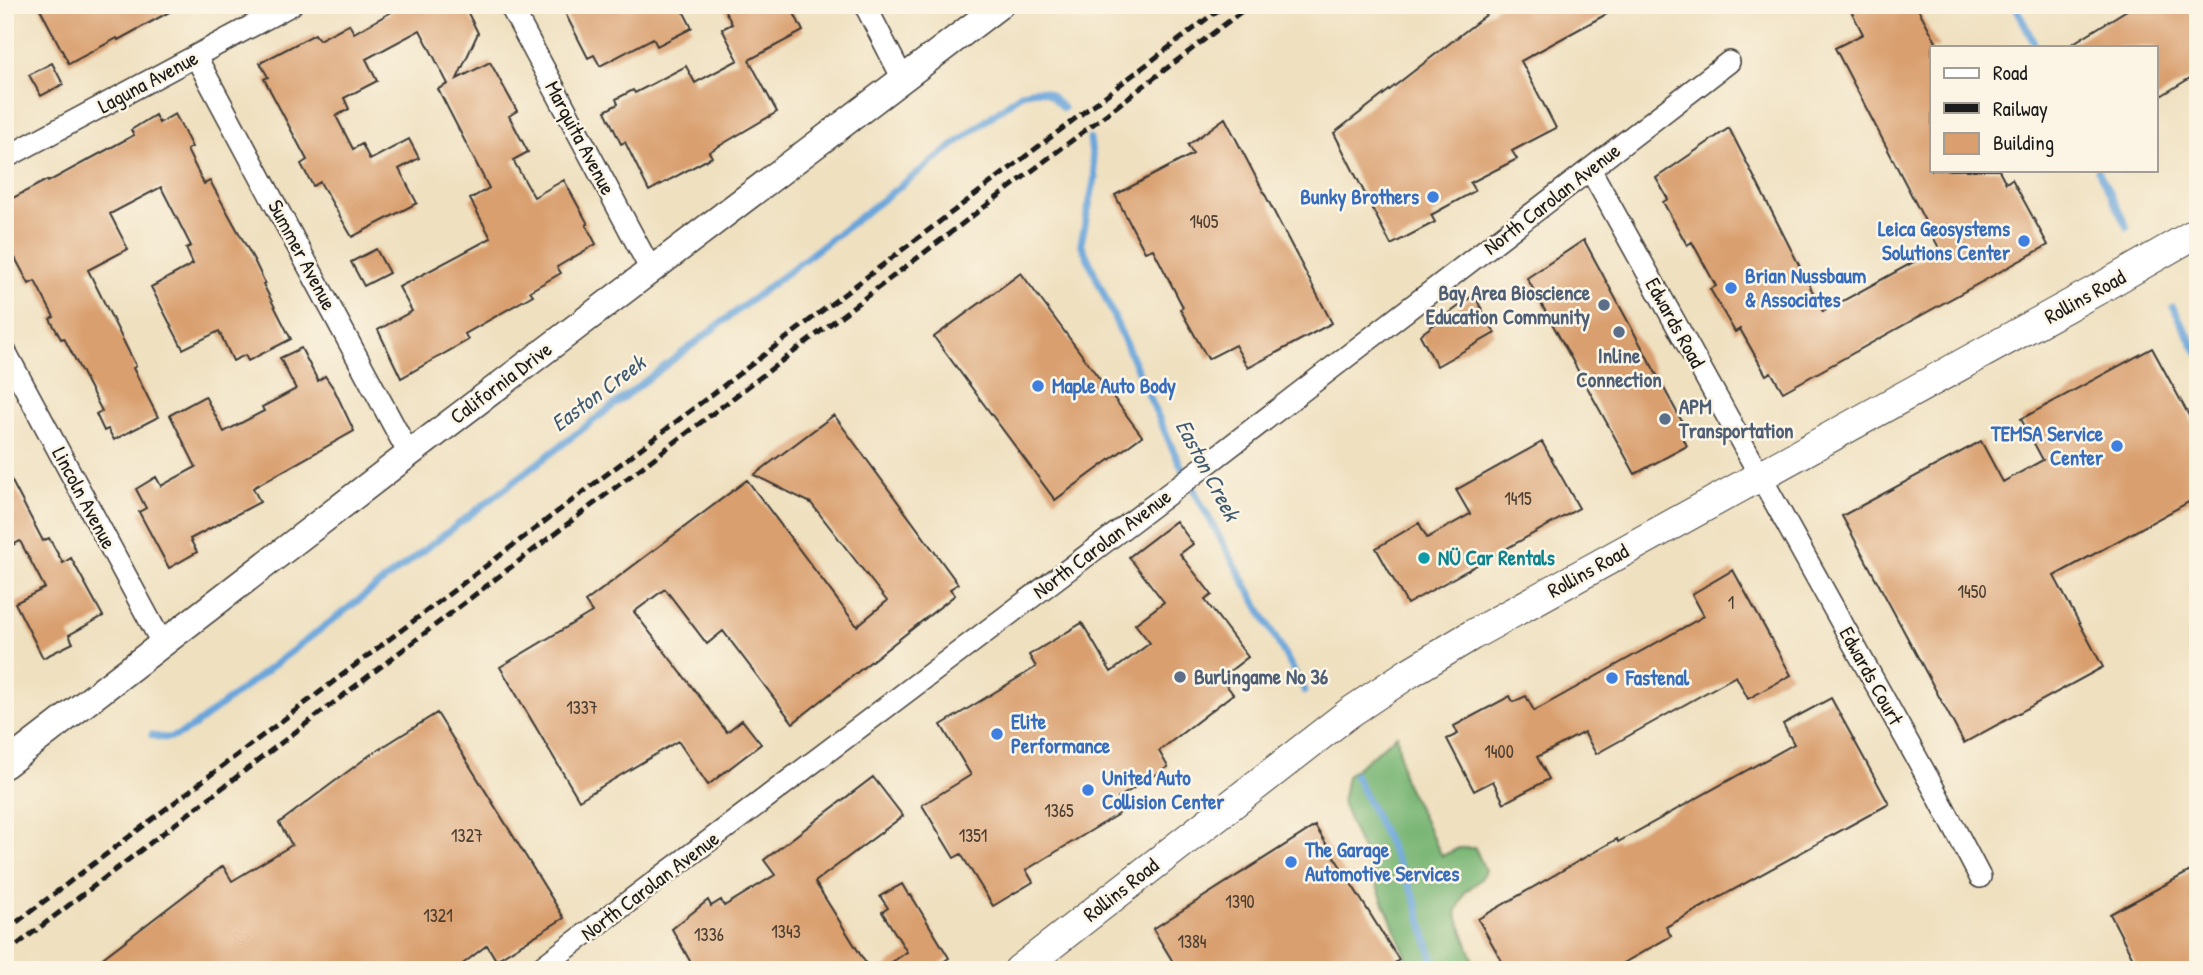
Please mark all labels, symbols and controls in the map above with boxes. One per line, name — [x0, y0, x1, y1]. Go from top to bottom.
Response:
street label: Laguna Avenue — [93, 43, 203, 120]
legend — [1930, 46, 2158, 172]
text: Road — [1993, 58, 2027, 87]
street label: Marquita Avenue — [538, 76, 623, 200]
text: Railway — [1993, 94, 2048, 123]
text: Building — [1993, 128, 2054, 157]
street label: North Carolan Avenue — [1477, 136, 1626, 261]
place label: Bunky Brothers — [1300, 182, 1419, 212]
marker: Bunky Brothers — [1425, 189, 1441, 205]
street label: Summer Avenue — [261, 194, 344, 315]
house number: 1405 — [1190, 209, 1219, 234]
place label: Leica Geosystems Solutions Center — [1878, 214, 2011, 267]
marker: Leica Geosystems Solutions Center — [2016, 233, 2032, 249]
place label: Brian Nussbaum & Associates — [1745, 261, 1866, 314]
street label: Rollins Road — [2039, 262, 2131, 331]
street label: Edwards Road — [1639, 272, 1712, 373]
place label: Bay Area Bioscience Education Community — [1426, 278, 1591, 332]
marker: Brian Nussbaum & Associates — [1723, 280, 1739, 296]
marker: Bay Area Bioscience Education Community — [1596, 297, 1612, 313]
marker: Inline Connection — [1611, 324, 1627, 340]
street label: California Drive — [444, 335, 558, 431]
place label: Inline Connection — [1576, 341, 1662, 394]
water label: Easton Creek — [544, 346, 653, 438]
place label: Maple Auto Body — [1052, 371, 1176, 401]
marker: Maple Auto Body — [1030, 378, 1046, 394]
place label: APM Transportation — [1678, 392, 1794, 446]
marker: APM Transportation — [1657, 411, 1673, 427]
water label: Easton Creek — [1169, 414, 1249, 528]
place label: TEMSA Service Center — [1990, 419, 2104, 472]
marker: TEMSA Service Center — [2109, 438, 2125, 454]
street label: Lincoln Avenue — [45, 442, 123, 554]
street label: North Carolan Avenue — [1027, 482, 1177, 605]
house number: 1415 — [1504, 486, 1532, 511]
street label: Rollins Road — [1542, 536, 1634, 605]
place label: NÜ Car Rentals — [1438, 543, 1555, 572]
marker: NÜ Car Rentals — [1416, 550, 1432, 566]
house number: 1450 — [1958, 579, 1986, 604]
house number: 1 — [1728, 590, 1734, 615]
street label: Edwards Court — [1833, 621, 1911, 731]
place label: Burlingame No 36 — [1194, 662, 1329, 692]
place label: Fastenal — [1625, 663, 1689, 692]
marker: Burlingame No 36 — [1172, 669, 1188, 685]
marker: Fastenal — [1604, 670, 1620, 686]
house number: 1337 — [566, 695, 598, 720]
place label: Elite Performance — [1011, 707, 1111, 760]
marker: Elite Performance — [989, 726, 1005, 742]
house number: 1400 — [1484, 739, 1514, 764]
place label: United Auto Collision Center — [1102, 763, 1225, 816]
marker: United Auto Collision Center — [1080, 782, 1096, 798]
house number: 1365 — [1044, 798, 1074, 823]
house number: 1327 — [451, 823, 483, 848]
house number: 1351 — [959, 823, 987, 848]
street label: North Carolan Avenue — [575, 824, 725, 947]
place label: The Garage Automotive Services — [1304, 835, 1459, 888]
street label: Rollins Road — [1077, 851, 1165, 928]
marker: The Garage Automotive Services — [1283, 854, 1299, 870]
house number: 1390 — [1225, 889, 1255, 914]
house number: 1321 — [423, 903, 453, 928]
house number: 1343 — [771, 919, 801, 944]
house number: 1336 — [694, 922, 724, 947]
house number: 1384 — [1177, 929, 1207, 954]

